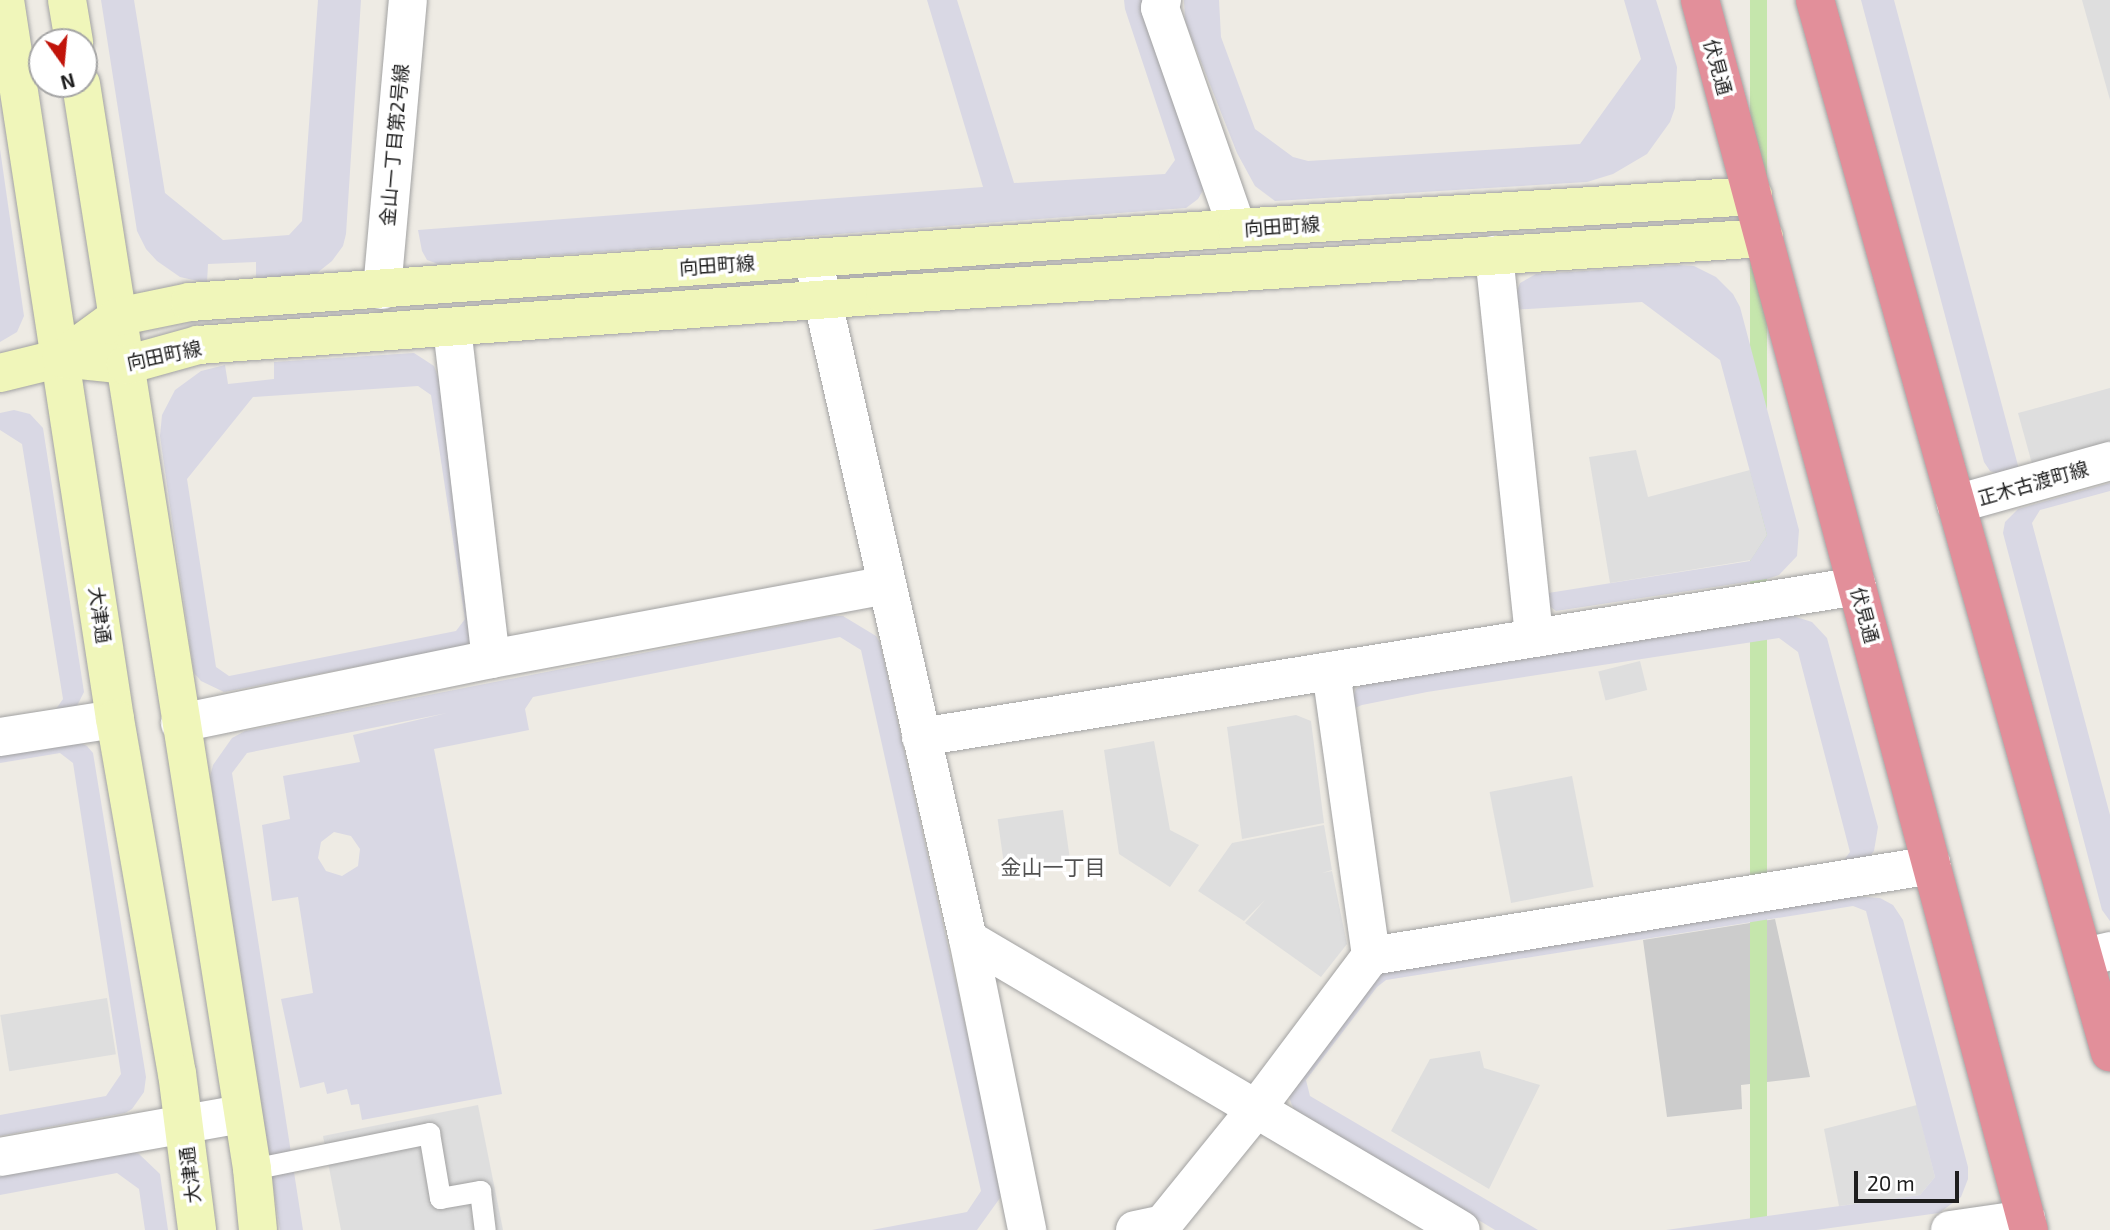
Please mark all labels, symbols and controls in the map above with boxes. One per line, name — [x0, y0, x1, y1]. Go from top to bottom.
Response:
north arrow — [28, 28, 98, 98]
street label: 伏見通 — [1700, 37, 1736, 97]
street label: 金山一丁目第2号線 — [376, 63, 412, 227]
text: N — [58, 69, 78, 95]
street label: 向田町線 — [1243, 212, 1321, 240]
street label: 向田町線 — [678, 251, 756, 279]
street label: 向田町線 — [124, 336, 204, 374]
street label: 正木古渡町線 — [1975, 456, 2091, 510]
street label: 大津通 — [85, 585, 115, 645]
street label: 伏見通 — [1847, 585, 1883, 645]
district label: 金山一丁目 — [1001, 854, 1105, 880]
street label: 大津通 — [175, 1145, 205, 1205]
scale bar — [1858, 1156, 1963, 1200]
text: 20 m — [1867, 1170, 1915, 1195]

